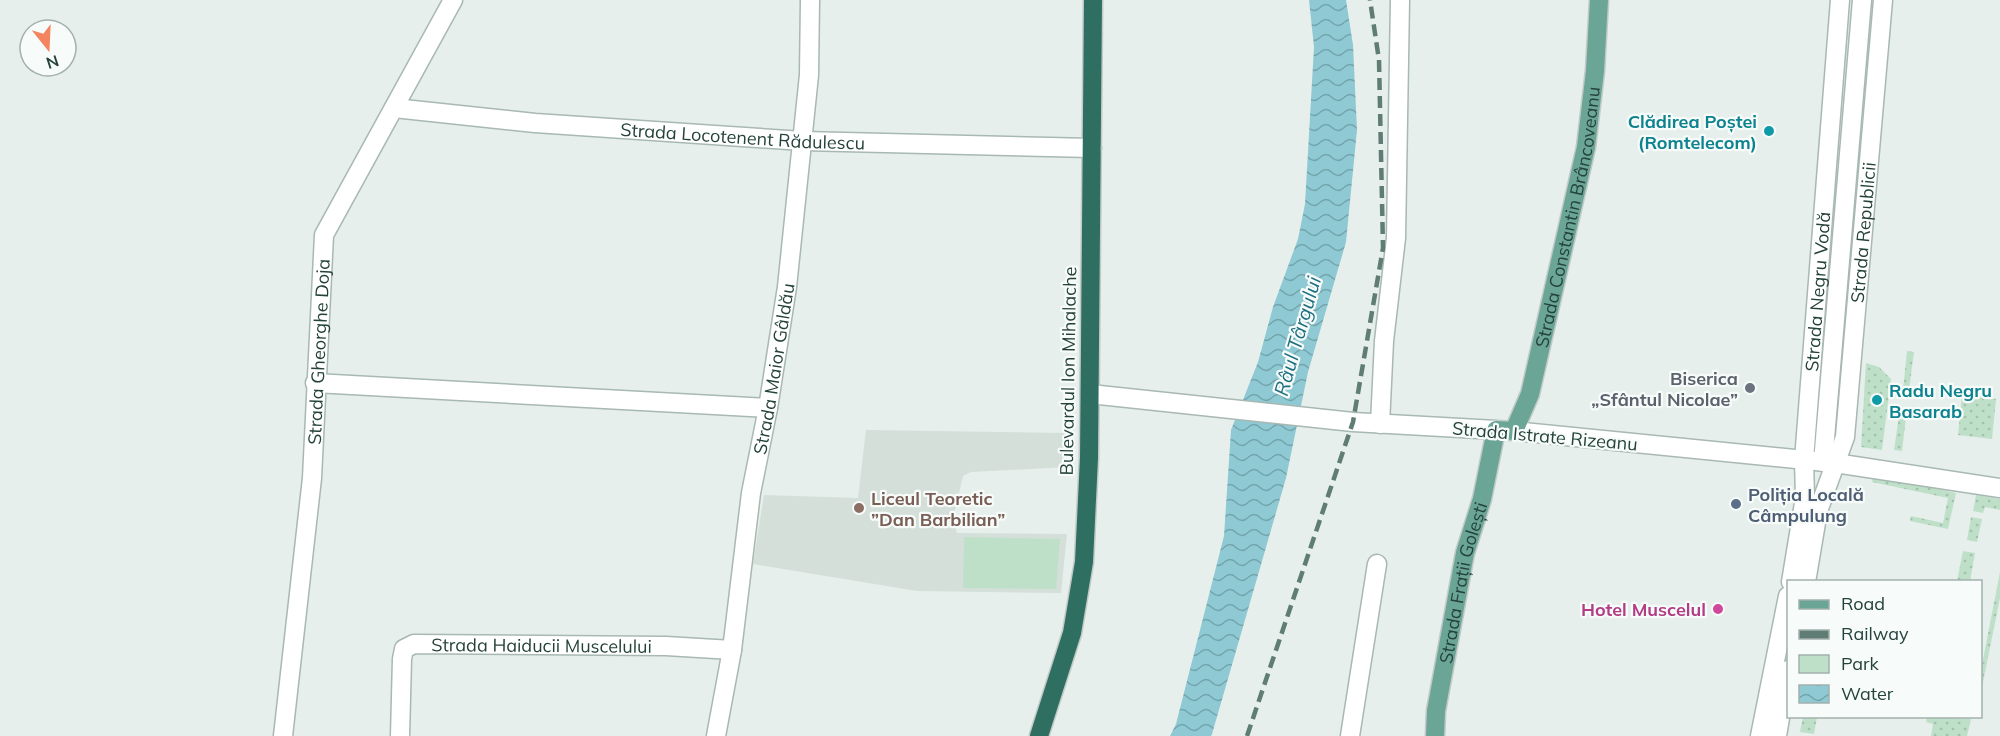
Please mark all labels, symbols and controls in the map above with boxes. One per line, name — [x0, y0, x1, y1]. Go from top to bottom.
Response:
north arrow — [18, 18, 78, 78]
text: N — [44, 51, 61, 74]
street label: Strada Constantin Brâncoveanu — [1529, 85, 1605, 350]
place label: Clădirea Poștei (Romtelecom) — [1628, 110, 1757, 154]
street label: Strada Locotenent Rădulescu — [620, 117, 865, 154]
marker: Clădirea Poștei (Romtelecom) — [1762, 124, 1776, 138]
street label: Strada Republicii — [1845, 161, 1880, 304]
street label: Strada Negru Vodă — [1799, 211, 1835, 372]
street label: Strada Gheorghe Doja — [302, 258, 334, 445]
street label: Bulevardul Ion Mihalache — [1055, 266, 1081, 476]
water label: Râul Târgului — [1268, 273, 1326, 399]
street label: Strada Maior Gâldău — [747, 281, 799, 456]
place label: Biserica „Sfântul Nicolae” — [1591, 367, 1738, 411]
place label: Radu Negru Basarab — [1889, 379, 1992, 423]
marker: Biserica „Sfântul Nicolae” — [1743, 381, 1757, 395]
marker: Radu Negru Basarab — [1870, 393, 1884, 407]
street label: Strada Istrate Rizeanu — [1451, 416, 1639, 456]
place label: Poliția Locală Câmpulung — [1748, 483, 1864, 527]
place label: Liceul Teoretic ”Dan Barbilian” — [871, 487, 1005, 531]
marker: Poliția Locală Câmpulung — [1729, 497, 1743, 511]
street label: Strada Frații Golești — [1433, 499, 1492, 665]
marker: Liceul Teoretic ”Dan Barbilian” — [852, 501, 866, 515]
legend — [1787, 580, 1982, 718]
text: Road — [1841, 592, 1885, 615]
place label: Hotel Muscelul — [1581, 598, 1706, 621]
marker: Hotel Muscelul — [1711, 602, 1725, 616]
text: Railway — [1841, 622, 1909, 645]
street label: Strada Haiducii Muscelului — [431, 633, 652, 657]
text: Park — [1841, 652, 1880, 675]
text: Water — [1841, 682, 1894, 705]

